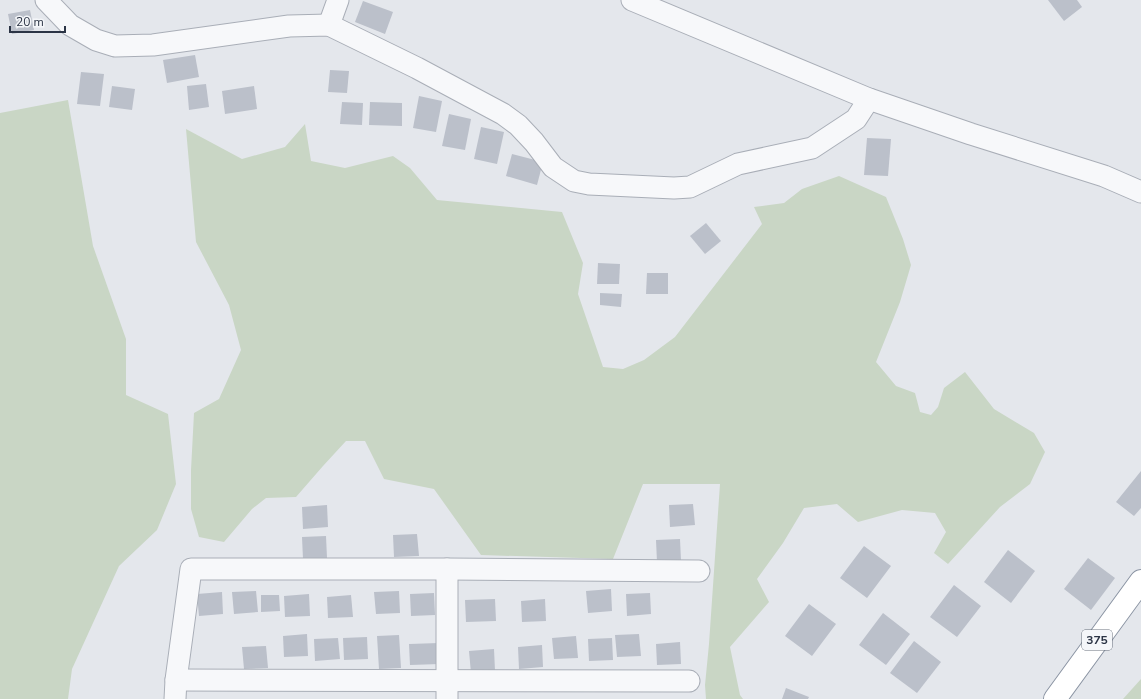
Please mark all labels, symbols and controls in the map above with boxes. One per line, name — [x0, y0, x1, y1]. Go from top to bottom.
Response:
scale bar — [10, 8, 65, 34]
text: 20 m — [16, 14, 44, 30]
road number: 375 — [1082, 630, 1112, 650]

